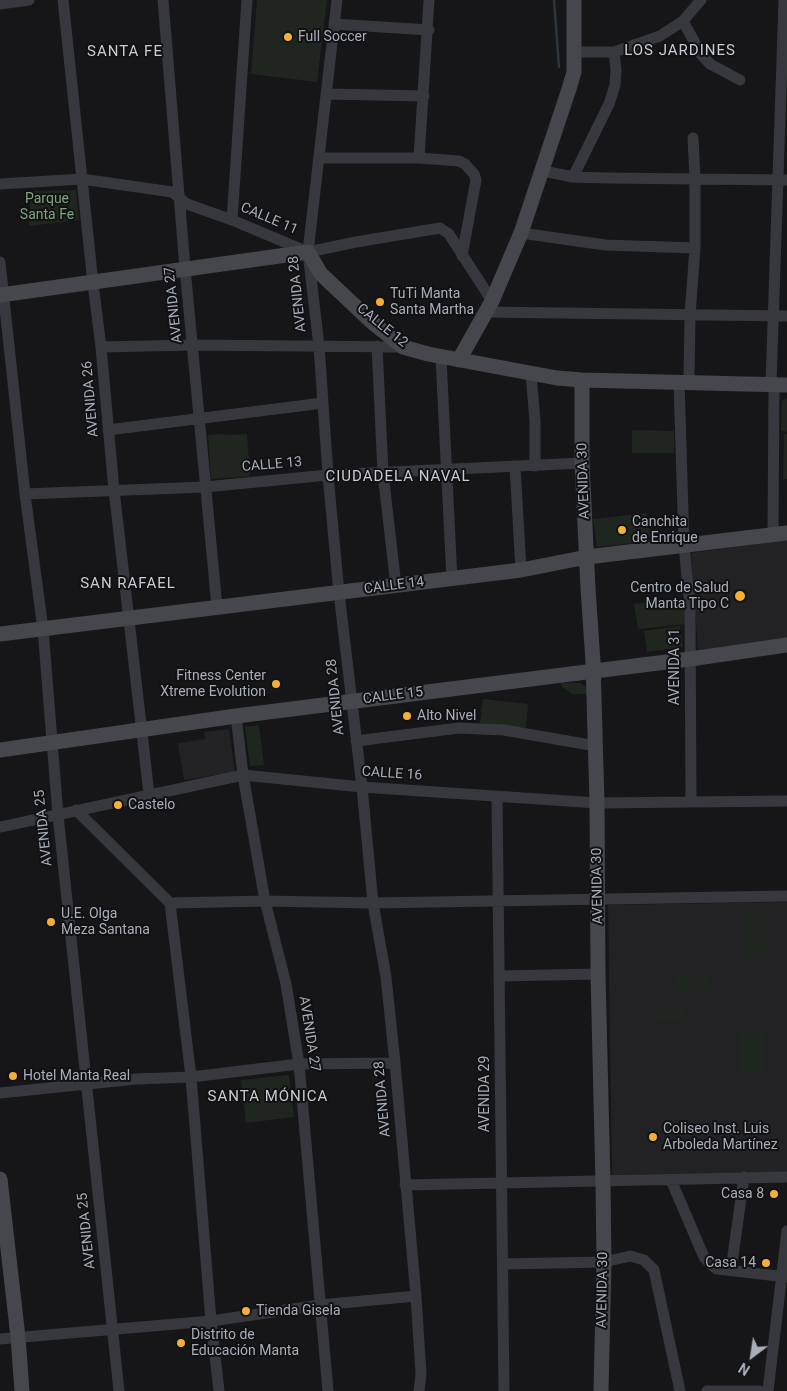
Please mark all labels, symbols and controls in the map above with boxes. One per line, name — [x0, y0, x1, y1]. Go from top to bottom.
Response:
place label: Full Soccer — [298, 29, 367, 45]
marker: Full Soccer — [282, 31, 294, 43]
district label: LOS JARDINES — [623, 42, 737, 60]
district label: SANTA FE — [86, 43, 164, 61]
park label: Parque Santa Fe — [20, 191, 74, 223]
street label: CALLE 11 — [238, 199, 300, 239]
street label: AVENIDA 28 — [286, 255, 310, 333]
street label: AVENIDA 27 — [162, 266, 186, 344]
place label: TuTi Manta Santa Martha — [390, 286, 474, 318]
marker: TuTi Manta Santa Martha — [374, 296, 386, 308]
street label: CALLE 12 — [353, 300, 411, 352]
street label: AVENIDA 26 — [79, 360, 103, 438]
street label: AVENIDA 30 — [574, 442, 594, 520]
street label: CALLE 13 — [241, 454, 303, 476]
district label: CIUDADELA NAVAL — [324, 468, 472, 486]
place label: Canchita de Enrique — [632, 514, 698, 546]
marker: Canchita de Enrique — [616, 524, 628, 536]
street label: CALLE 14 — [363, 574, 425, 598]
district label: SAN RAFAEL — [79, 575, 177, 593]
place label: Centro de Salud Manta Tipo C — [630, 580, 729, 612]
marker: Centro de Salud Manta Tipo C — [733, 589, 747, 603]
street label: AVENIDA 31 — [667, 629, 683, 705]
street label: AVENIDA 28 — [324, 658, 348, 736]
place label: Fitness Center Xtreme Evolution — [160, 668, 266, 700]
marker: Fitness Center Xtreme Evolution — [270, 678, 282, 690]
street label: CALLE 15 — [362, 684, 424, 708]
place label: Alto Nivel — [417, 708, 476, 724]
marker: Alto Nivel — [401, 710, 413, 722]
street label: CALLE 16 — [361, 764, 423, 784]
street label: AVENIDA 25 — [32, 789, 56, 867]
place label: Castelo — [128, 797, 175, 813]
marker: Castelo — [112, 799, 124, 811]
street label: AVENIDA 30 — [589, 848, 607, 924]
place label: U.E. Olga Meza Santana — [61, 906, 150, 939]
marker: U.E. Olga Meza Santana — [45, 916, 57, 928]
street label: AVENIDA 27 — [295, 995, 323, 1073]
street label: AVENIDA 29 — [477, 1056, 493, 1132]
street label: AVENIDA 28 — [371, 1060, 395, 1138]
place label: Hotel Manta Real — [23, 1068, 130, 1084]
marker: Hotel Manta Real — [7, 1070, 19, 1082]
district label: SANTA MÓNICA — [206, 1088, 330, 1106]
place label: Coliseo Inst. Luis Arboleda Martínez — [663, 1121, 778, 1154]
marker: Coliseo Inst. Luis Arboleda Martínez — [647, 1131, 659, 1143]
place label: Casa 8 — [721, 1186, 764, 1202]
marker: Casa 8 — [768, 1188, 780, 1200]
street label: AVENIDA 25 — [75, 1192, 99, 1270]
street label: AVENIDA 30 — [594, 1252, 612, 1328]
place label: Casa 14 — [705, 1255, 756, 1271]
marker: Casa 14 — [760, 1257, 772, 1269]
place label: Tienda Gisela — [256, 1303, 341, 1319]
marker: Tienda Gisela — [240, 1305, 252, 1317]
place label: Distrito de Educación Manta — [191, 1327, 299, 1360]
north arrow — [727, 1331, 777, 1381]
marker: Distrito de Educación Manta — [175, 1337, 187, 1349]
text: N — [736, 1359, 753, 1378]

